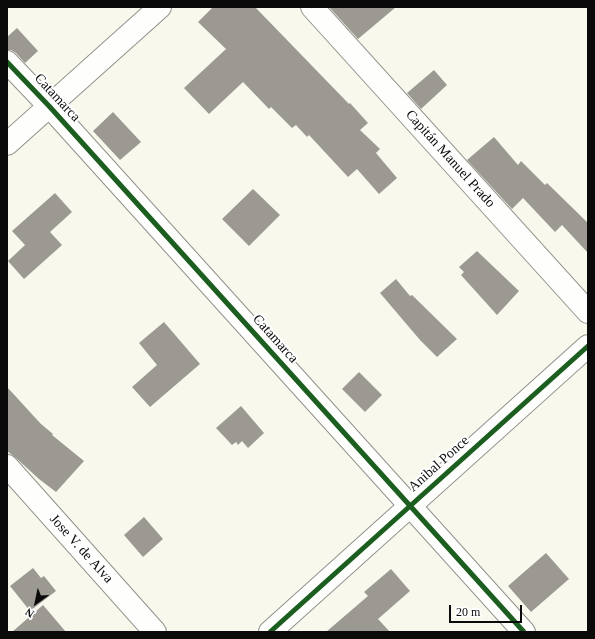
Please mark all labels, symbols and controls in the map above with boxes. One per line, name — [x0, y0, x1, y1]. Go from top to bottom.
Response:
street label: Catamarca — [30, 70, 84, 126]
street label: Capitán Manuel Prado — [402, 107, 498, 211]
street label: Catamarca — [249, 311, 301, 367]
street label: Anibal Ponce — [405, 432, 473, 496]
street label: Jose V. de Alva — [46, 511, 116, 587]
north arrow — [16, 583, 56, 623]
scale bar — [451, 597, 524, 623]
text: 20 m — [456, 605, 480, 619]
text: N — [23, 606, 36, 620]

